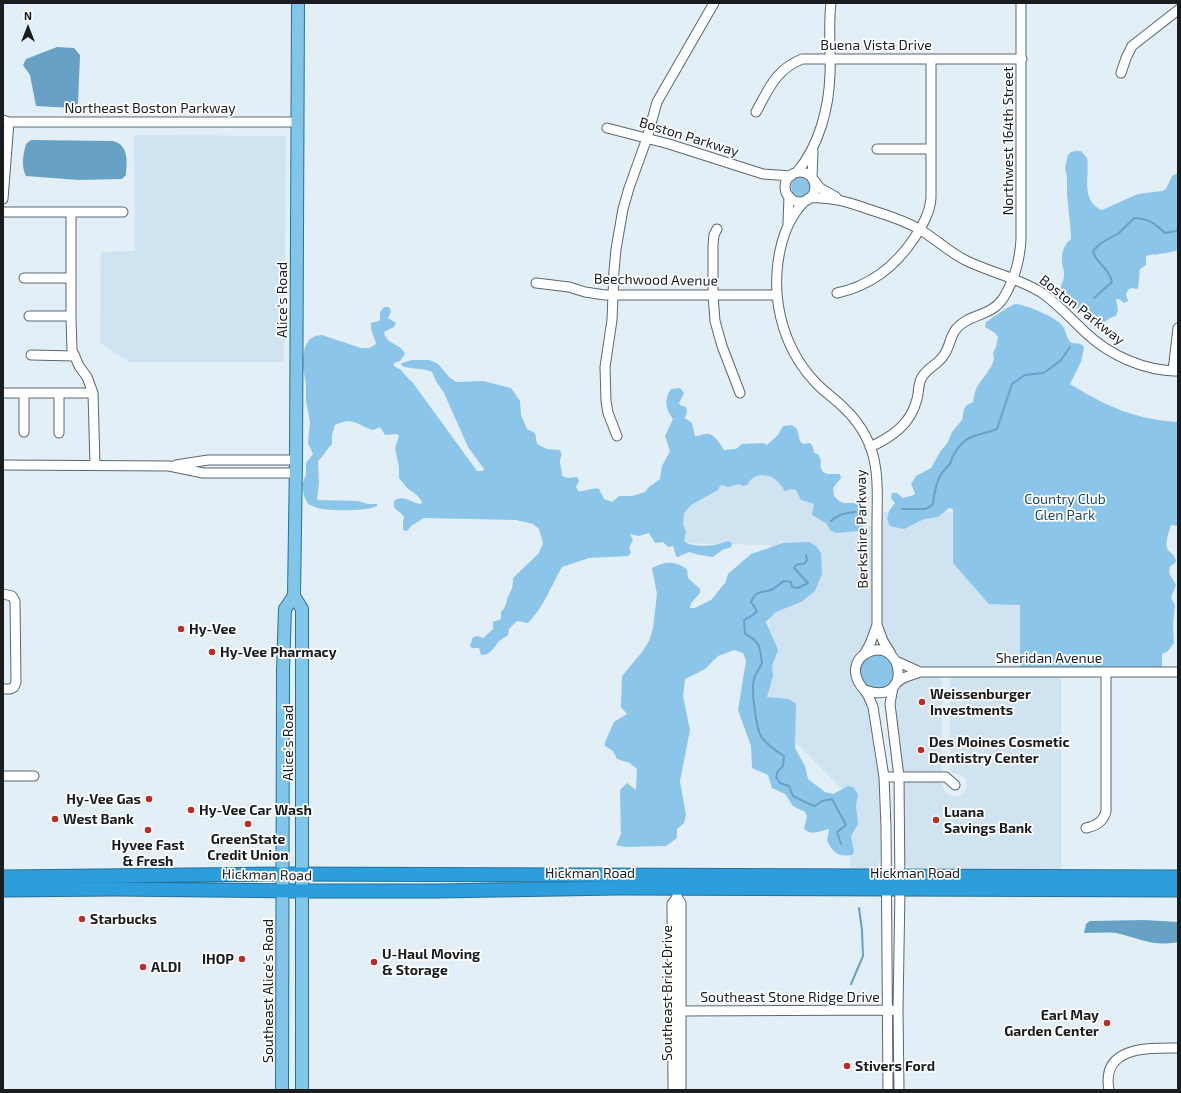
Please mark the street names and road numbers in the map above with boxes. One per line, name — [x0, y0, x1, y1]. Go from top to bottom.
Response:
street label: Buena Vista Drive — [820, 37, 932, 53]
street label: Northwest 164th Street — [1000, 66, 1016, 216]
street label: Northeast Boston Parkway — [64, 100, 236, 116]
street label: Boston Parkway — [637, 114, 741, 160]
street label: Alice's Road — [274, 262, 290, 338]
street label: Beechwood Avenue — [594, 271, 718, 289]
street label: Boston Parkway — [1036, 272, 1128, 348]
street label: Berkshire Parkway — [853, 469, 871, 589]
street label: Sheridan Avenue — [996, 650, 1102, 666]
street label: Alice's Road — [280, 705, 296, 781]
street label: Hickman Road — [545, 865, 635, 881]
street label: Hickman Road — [870, 865, 960, 881]
street label: Hickman Road — [222, 866, 312, 884]
street label: Southeast Alice's Road — [260, 919, 276, 1063]
street label: Southeast Brick Drive — [659, 925, 675, 1061]
street label: Southeast Stone Ridge Drive — [700, 989, 880, 1005]

